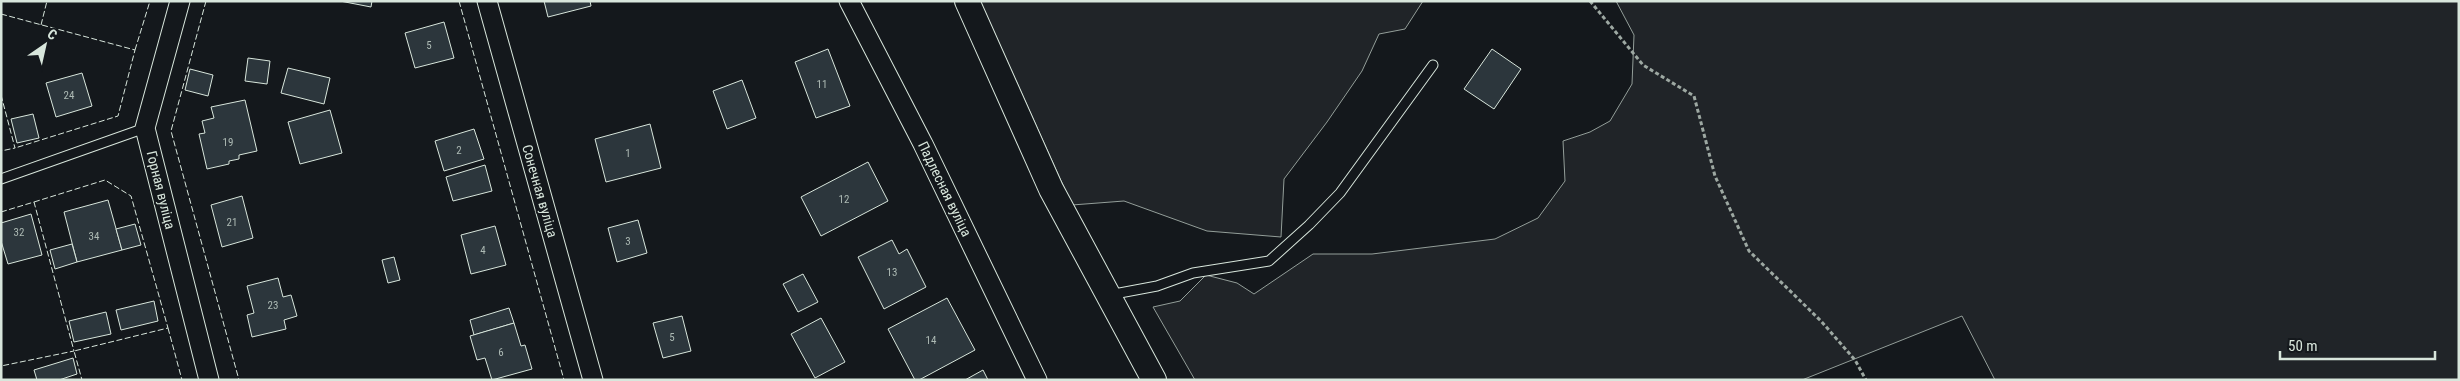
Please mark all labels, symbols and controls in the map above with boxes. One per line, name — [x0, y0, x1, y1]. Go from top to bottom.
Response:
north arrow — [20, 20, 70, 70]
text: С — [44, 25, 60, 43]
house number: 5 — [426, 39, 432, 52]
house number: 11 — [817, 78, 827, 91]
house number: 24 — [64, 89, 75, 102]
house number: 19 — [223, 136, 233, 149]
street label: Падлесная вуліца — [915, 139, 975, 239]
street label: Сонечная вуліца — [519, 143, 561, 239]
house number: 2 — [456, 144, 462, 157]
house number: 1 — [625, 147, 631, 160]
street label: Горная вуліца — [144, 149, 178, 231]
house number: 12 — [839, 193, 849, 206]
house number: 21 — [227, 216, 237, 229]
house number: 32 — [14, 226, 24, 239]
house number: 34 — [89, 230, 100, 243]
house number: 3 — [625, 235, 631, 248]
house number: 4 — [480, 244, 486, 257]
house number: 13 — [887, 266, 897, 279]
house number: 23 — [268, 299, 278, 312]
scale bar — [2280, 328, 2435, 360]
house number: 5 — [669, 331, 675, 344]
house number: 14 — [926, 334, 937, 347]
text: 50 m — [2288, 337, 2318, 355]
house number: 6 — [498, 346, 504, 359]

